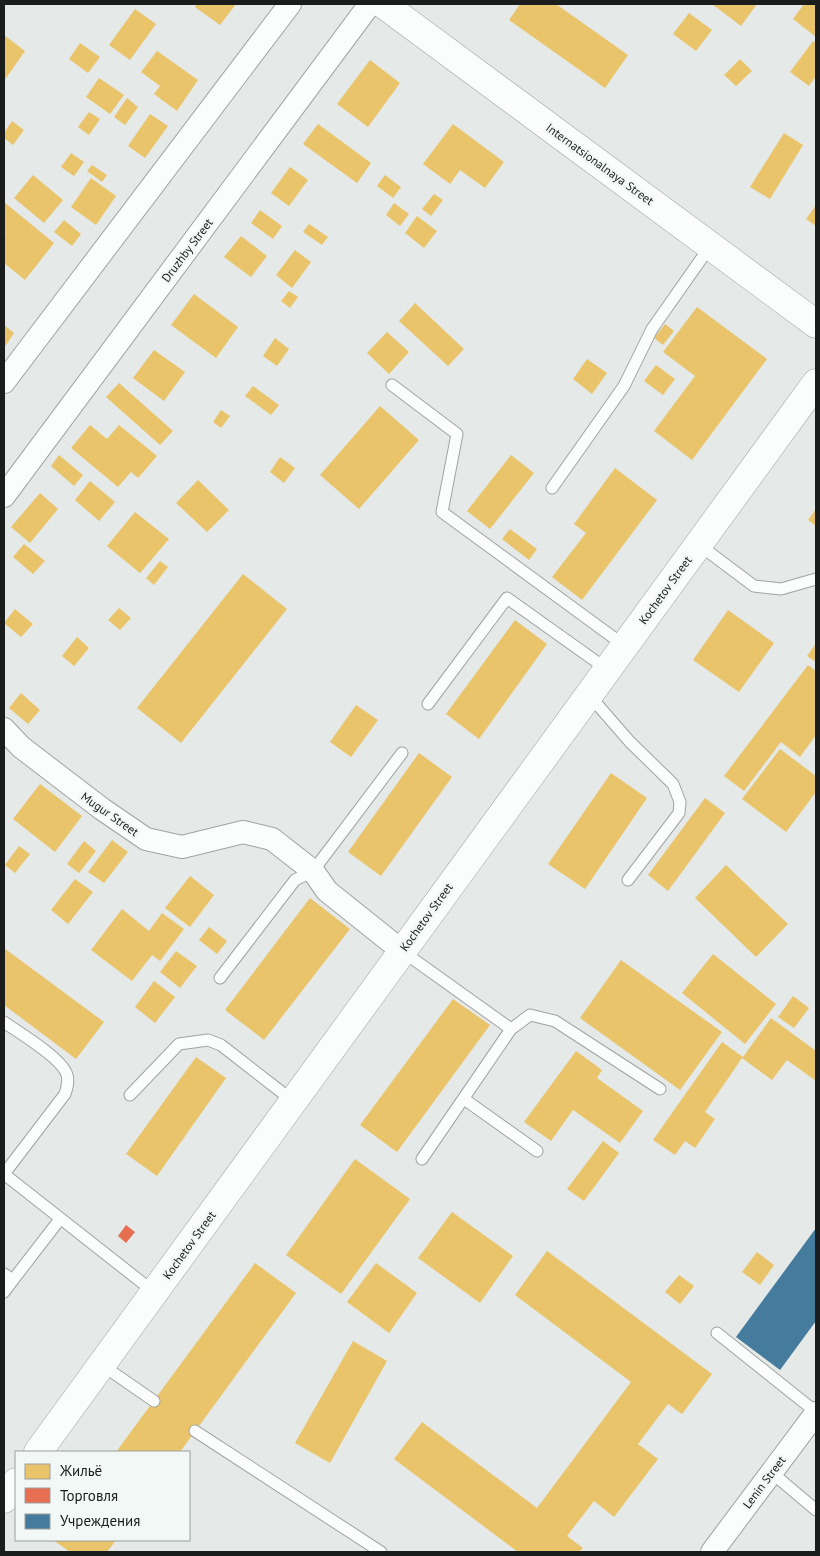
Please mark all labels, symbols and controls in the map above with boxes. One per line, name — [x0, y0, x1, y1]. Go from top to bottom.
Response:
street label: Internatsionalnaya Street — [543, 120, 657, 208]
street label: Druzhby Street — [158, 215, 216, 285]
street label: Kochetov Street — [635, 553, 695, 627]
street label: Mugur Street — [78, 789, 142, 839]
street label: Kochetov Street — [396, 880, 456, 954]
street label: Kochetov Street — [159, 1208, 219, 1282]
legend — [15, 1451, 190, 1541]
street label: Lenin Street — [739, 1453, 789, 1511]
text: Жильё — [59, 1461, 102, 1480]
text: Торговля — [60, 1486, 118, 1505]
text: Учреждения — [60, 1511, 140, 1530]

